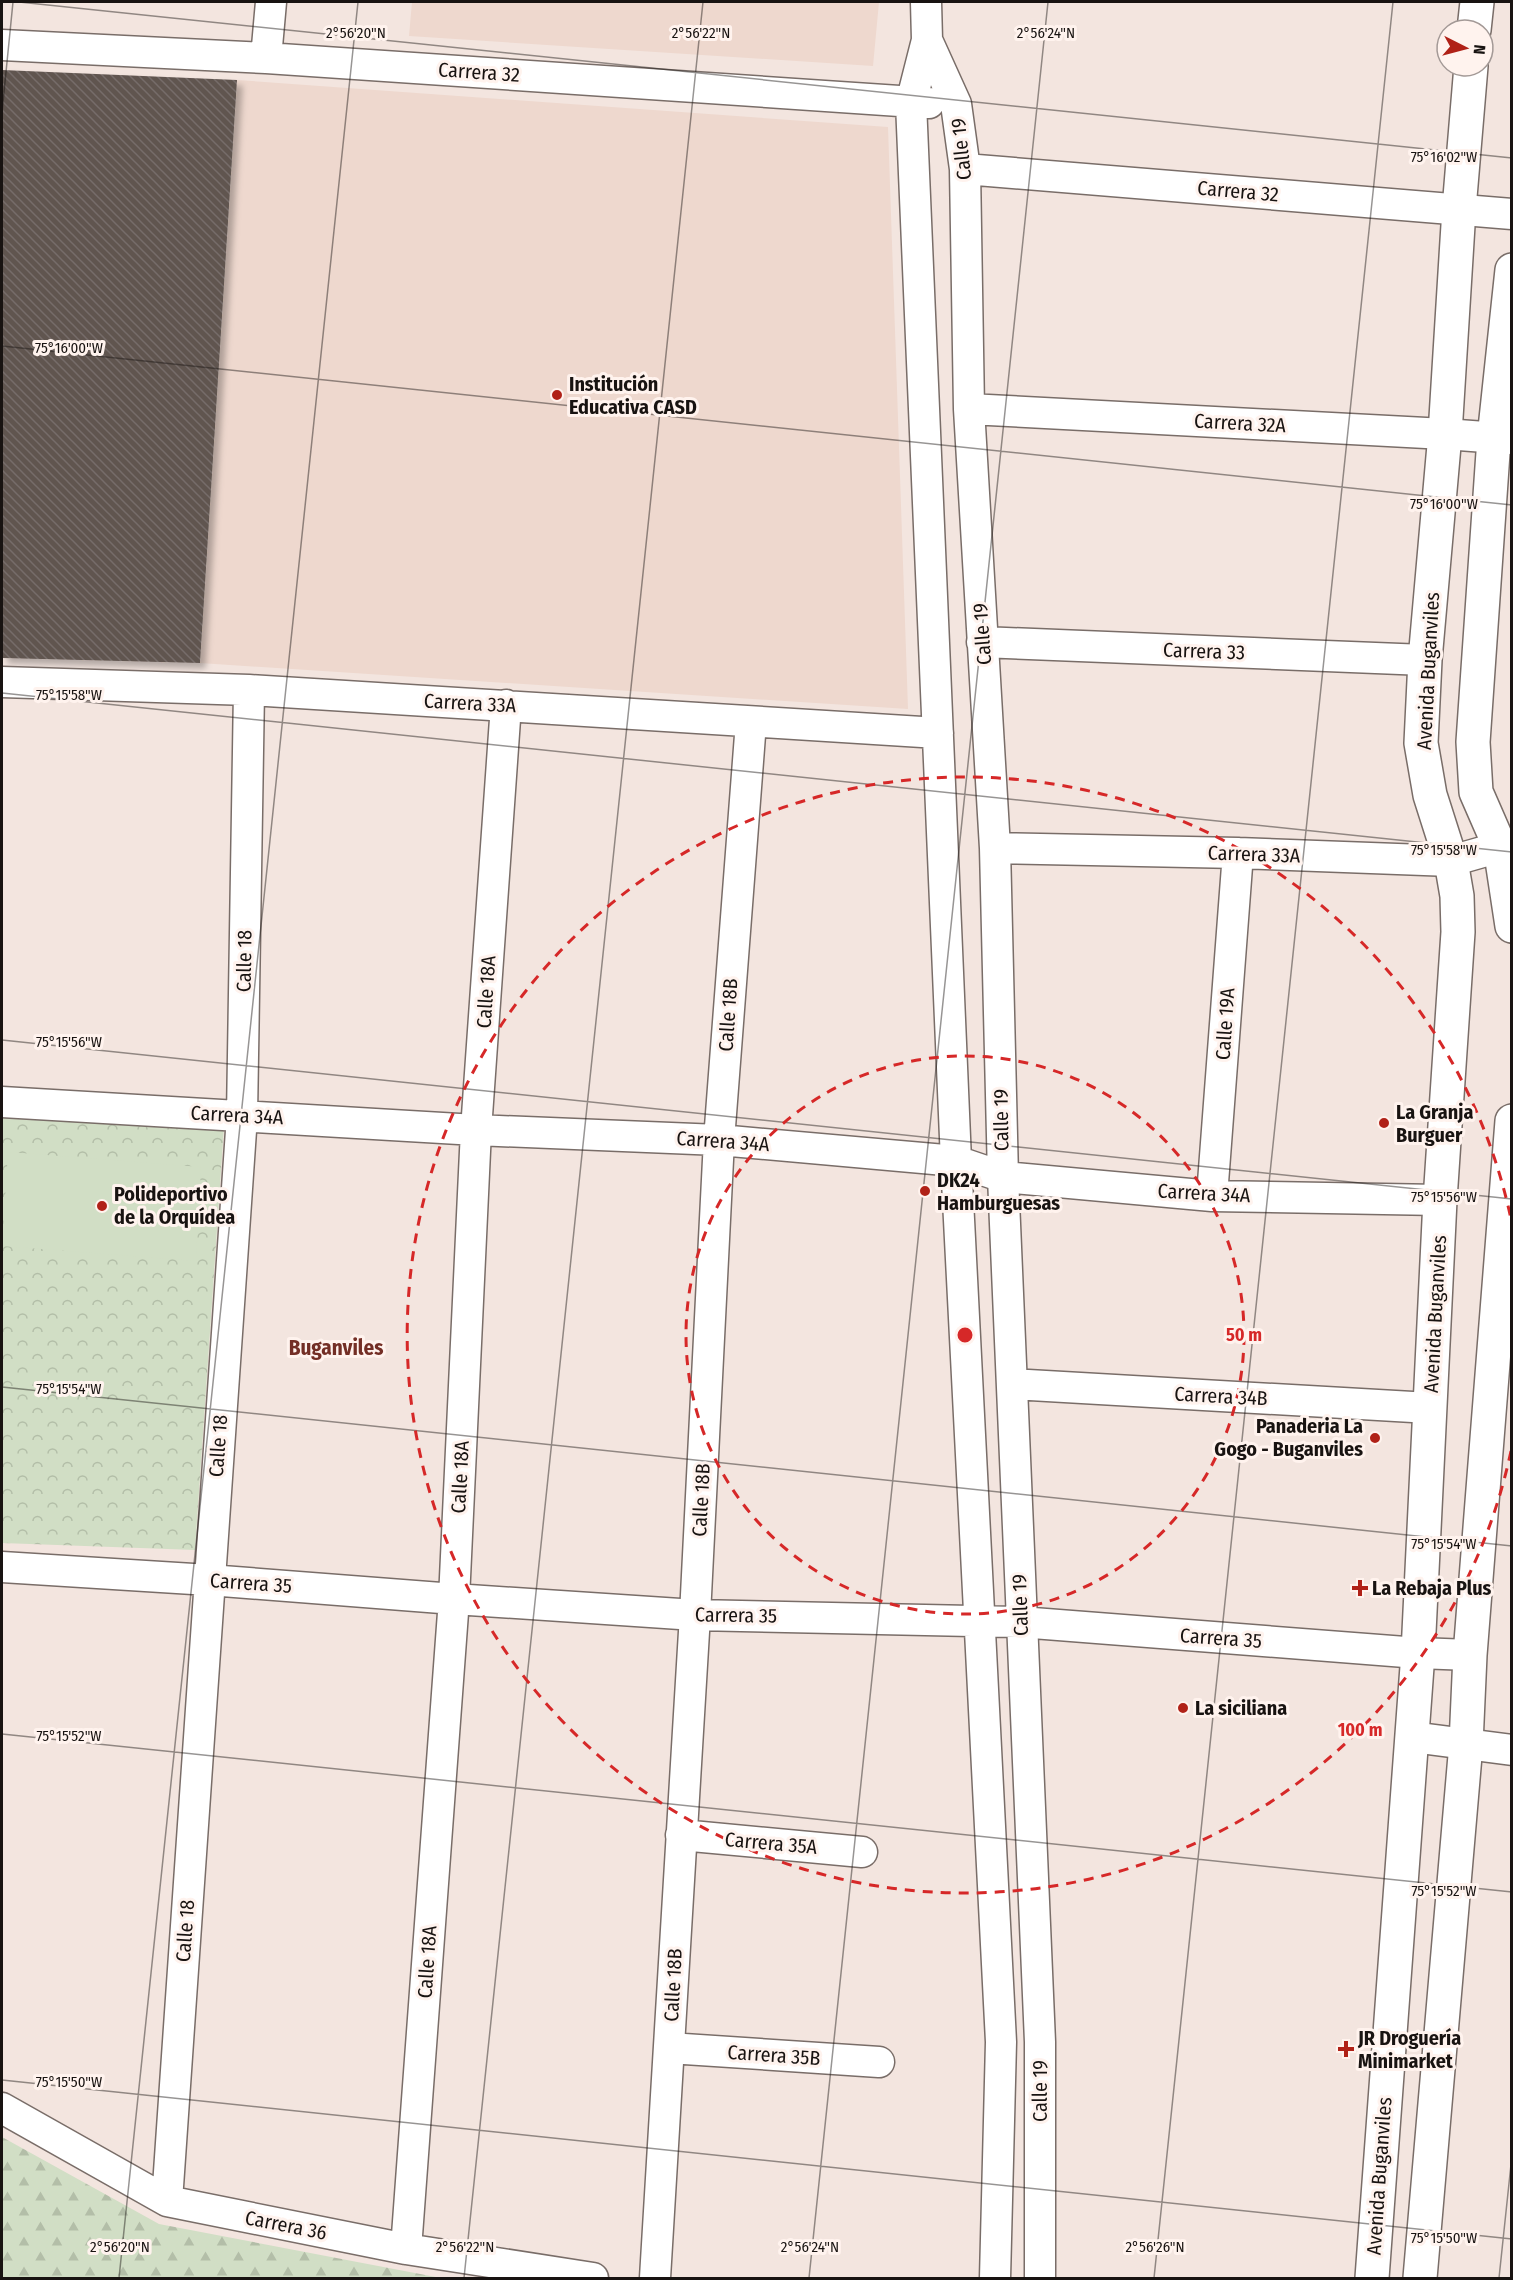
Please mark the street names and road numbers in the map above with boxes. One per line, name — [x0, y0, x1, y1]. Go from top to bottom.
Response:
street label: Carrera 32 — [437, 57, 521, 87]
street label: Calle 19 — [946, 117, 976, 181]
street label: Carrera 32 — [1196, 175, 1280, 207]
street label: Carrera 32A — [1193, 409, 1287, 437]
street label: Avenida Buganviles — [1412, 591, 1444, 751]
street label: Calle 19 — [968, 602, 996, 666]
street label: Carrera 33 — [1163, 638, 1245, 664]
street label: Carrera 33A — [423, 689, 517, 717]
street label: Carrera 33A — [1207, 840, 1301, 868]
street label: Calle 18 — [231, 930, 257, 992]
street label: Calle 18A — [471, 954, 501, 1029]
street label: Calle 18B — [713, 978, 743, 1052]
street label: Calle 19A — [1211, 987, 1240, 1061]
street label: Calle 19 — [988, 1089, 1014, 1151]
street label: Carrera 34A — [190, 1101, 285, 1129]
street label: Carrera 34A — [676, 1126, 771, 1156]
street label: Carrera 34A — [1157, 1179, 1252, 1207]
street label: Avenida Buganviles — [1419, 1234, 1451, 1394]
street label: Carrera 34B — [1174, 1382, 1268, 1410]
street label: Calle 18 — [204, 1414, 232, 1478]
street label: Calle 18A — [446, 1439, 474, 1514]
street label: Calle 18B — [687, 1463, 715, 1537]
street label: Carrera 35 — [209, 1568, 293, 1598]
street label: Calle 19 — [1007, 1574, 1033, 1636]
street label: Carrera 35 — [695, 1602, 777, 1628]
street label: Carrera 35 — [1179, 1623, 1263, 1653]
street label: Carrera 35A — [724, 1827, 819, 1859]
street label: Calle 18 — [171, 1899, 199, 1963]
street label: Calle 18A — [412, 1924, 442, 1999]
street label: Calle 18B — [659, 1948, 687, 2022]
street label: Carrera 35B — [727, 2040, 821, 2070]
street label: Calle 19 — [1028, 2060, 1052, 2122]
street label: Avenida Buganviles — [1362, 2096, 1396, 2256]
street label: Carrera 36 — [243, 2205, 329, 2245]

